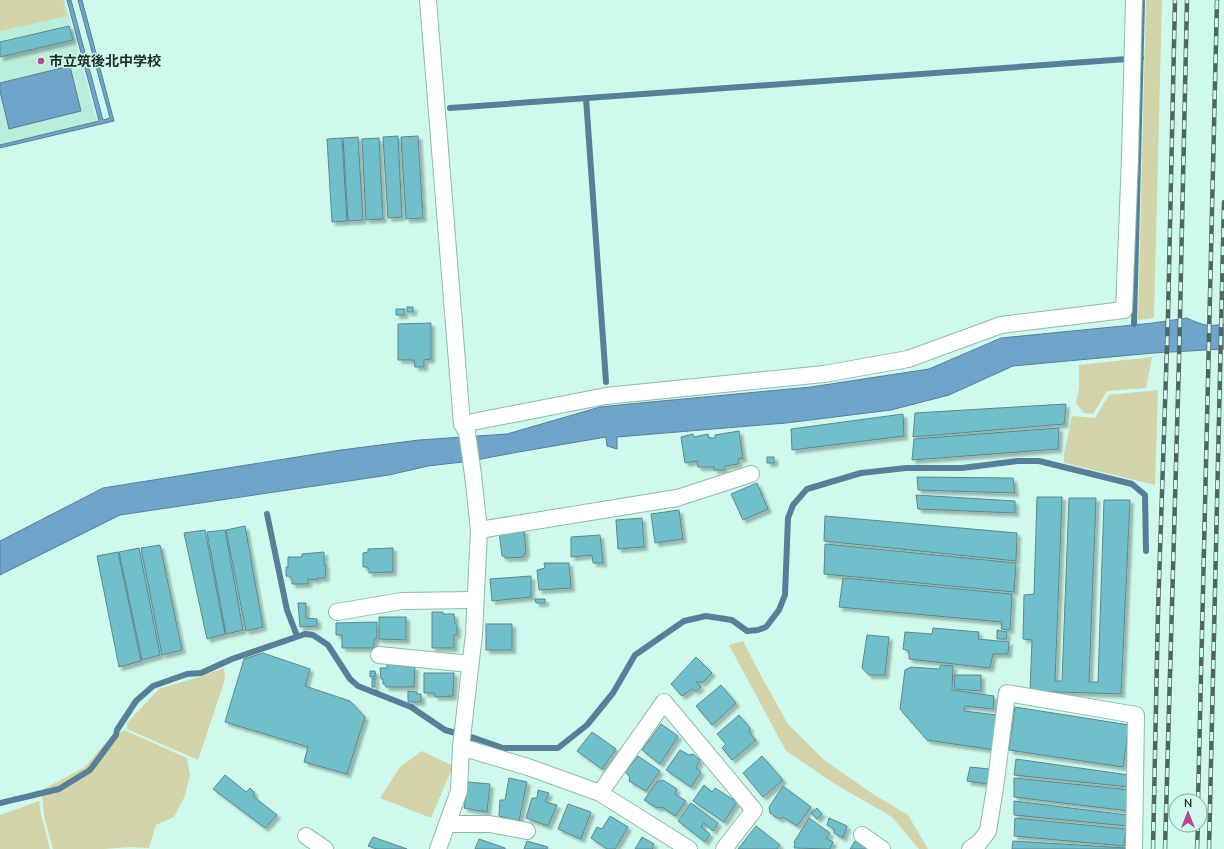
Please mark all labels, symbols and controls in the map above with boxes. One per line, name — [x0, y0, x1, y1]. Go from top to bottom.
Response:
place label: 市立筑後北中学校 — [49, 52, 161, 71]
marker: 市立筑後北中学校 — [36, 56, 46, 66]
north arrow — [1168, 793, 1208, 833]
text: N — [1184, 796, 1192, 811]

